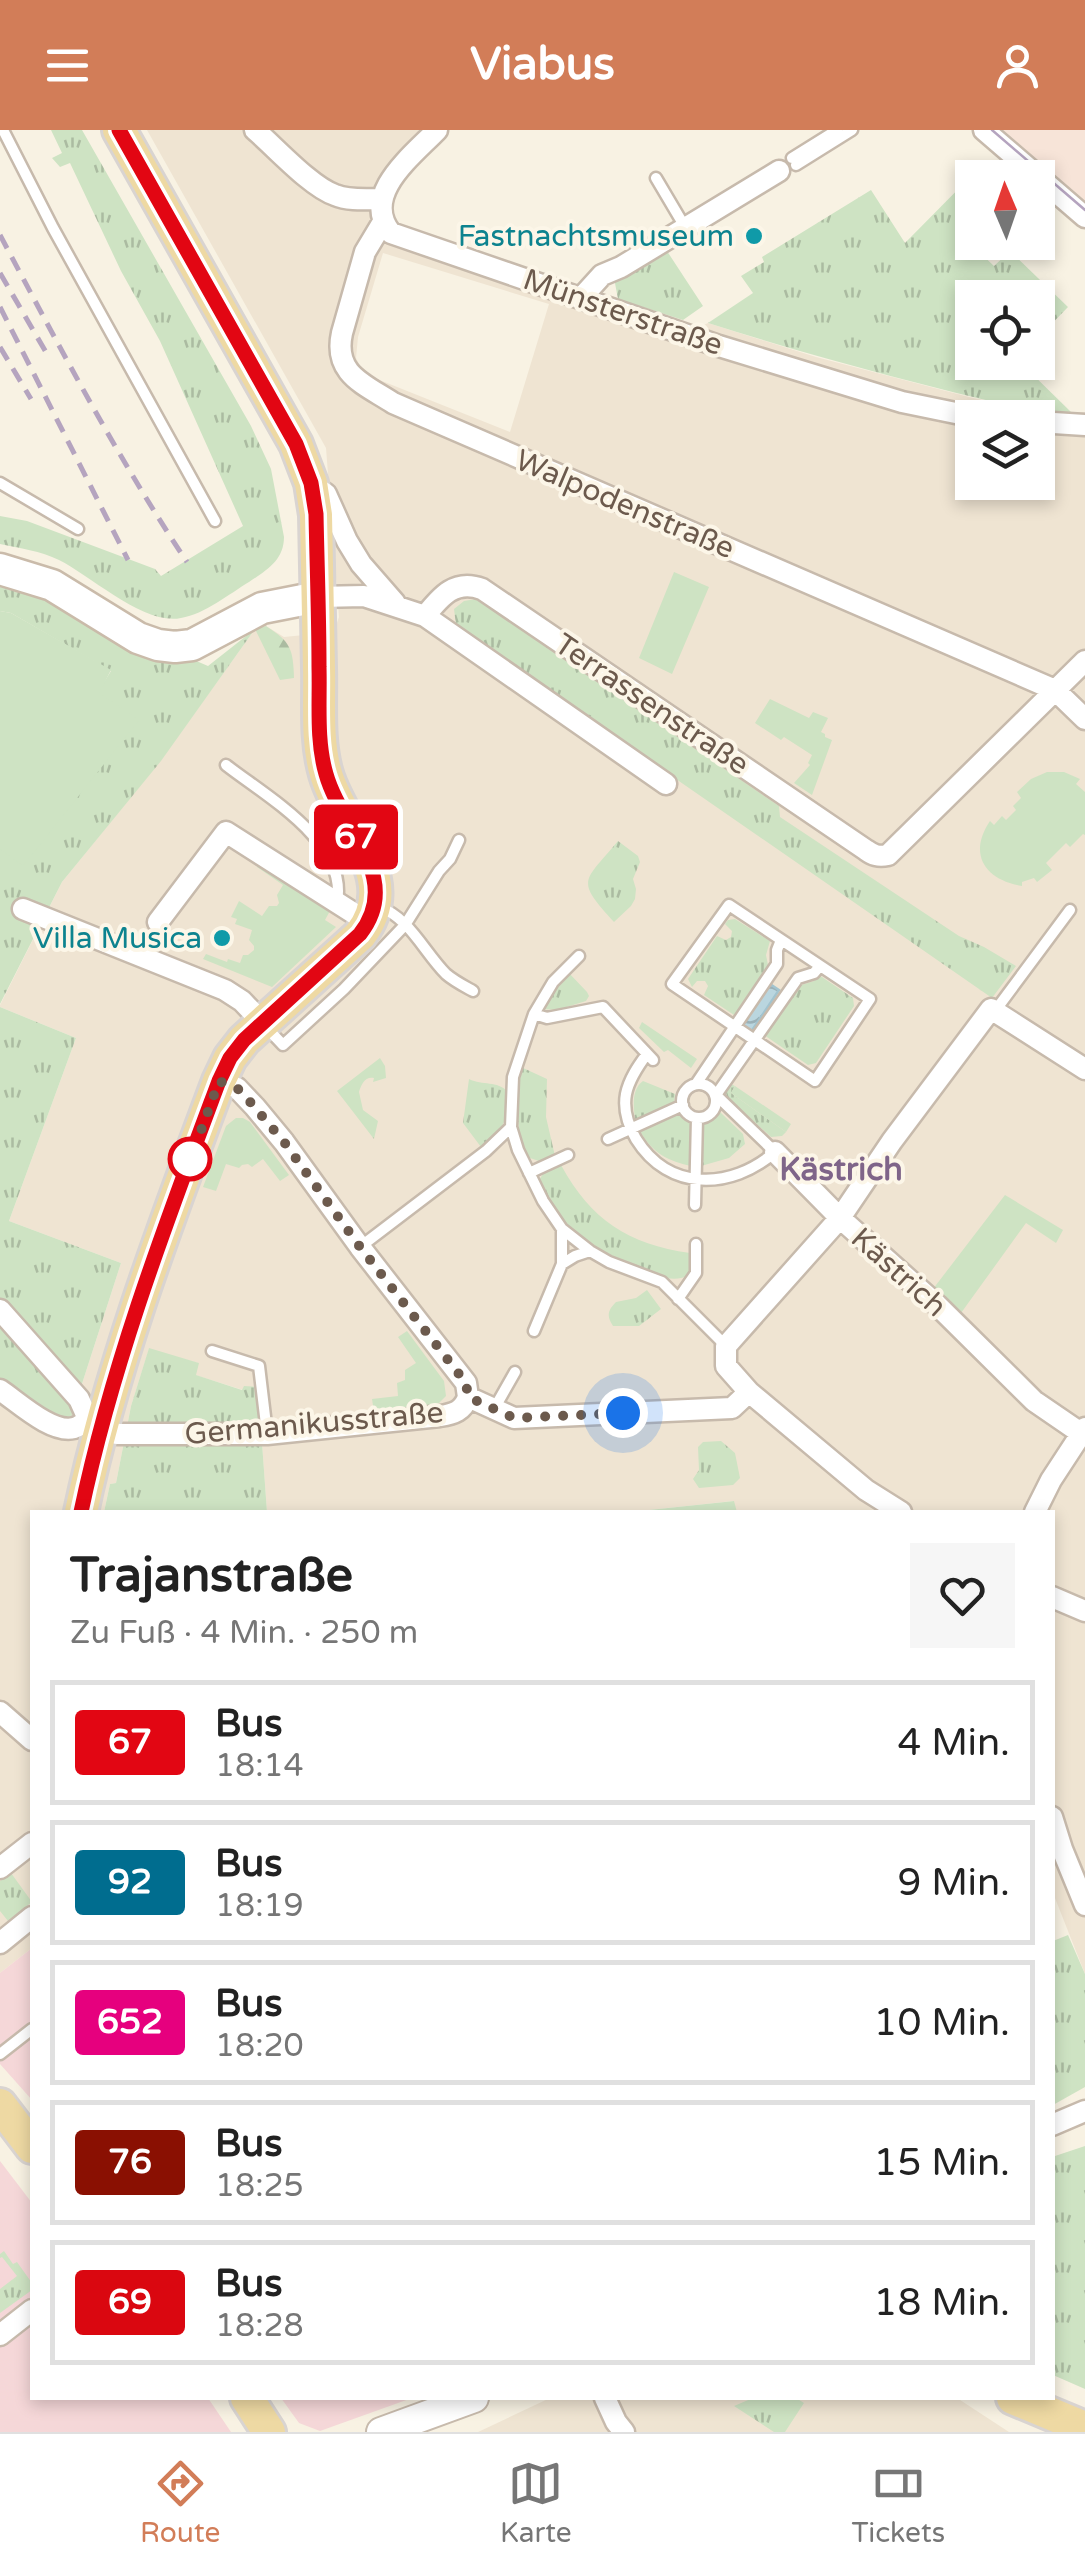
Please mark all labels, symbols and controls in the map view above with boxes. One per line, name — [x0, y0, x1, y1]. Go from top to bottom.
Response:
icon: menu — [40, 38, 95, 93]
text: Viabus — [470, 38, 615, 92]
icon: person — [990, 38, 1045, 93]
north arrow — [955, 160, 1055, 260]
map controls — [955, 160, 1055, 500]
place label: Fastnachtsmuseum — [458, 218, 734, 255]
marker: Fastnachtsmuseum — [743, 225, 765, 247]
street label: Münsterstraße — [518, 261, 727, 364]
button: locate — [955, 280, 1055, 380]
button: layers — [955, 400, 1055, 500]
street label: Walpodenstraße — [510, 442, 740, 567]
street label: Terrassenstraße — [547, 626, 756, 783]
line badge: 67 — [311, 804, 401, 870]
text: 67 — [334, 816, 378, 858]
place label: Villa Musica — [33, 920, 202, 957]
marker: Villa Musica — [211, 927, 233, 949]
unlabelled marker — [169, 1138, 211, 1180]
district label: Kästrich — [779, 1151, 903, 1189]
street label: Kästrich — [843, 1220, 954, 1325]
your location — [598, 1388, 648, 1438]
street label: Germanikusstraße — [183, 1394, 445, 1453]
button: heart — [910, 1543, 1015, 1648]
text: Trajanstraße — [70, 1547, 353, 1605]
text: Zu Fuß · 4 Min. · 250 m — [70, 1614, 418, 1652]
text: Bus — [215, 1701, 282, 1747]
text: 4 Min. — [897, 1720, 1010, 1766]
text: 67 — [108, 1721, 152, 1763]
text: 18:14 — [215, 1747, 304, 1785]
text: Bus — [215, 1841, 282, 1887]
text: 9 Min. — [897, 1860, 1010, 1906]
text: 92 — [108, 1861, 152, 1903]
text: 18:19 — [215, 1887, 304, 1925]
text: Bus — [215, 1981, 282, 2027]
text: 10 Min. — [874, 2000, 1010, 2046]
text: 652 — [97, 2001, 163, 2043]
text: 18:20 — [215, 2027, 304, 2065]
text: Bus — [215, 2121, 282, 2167]
text: 15 Min. — [874, 2140, 1010, 2186]
text: 76 — [108, 2141, 152, 2183]
text: 18:25 — [215, 2167, 304, 2205]
text: Bus — [215, 2261, 282, 2307]
text: 18 Min. — [874, 2280, 1010, 2326]
text: 69 — [108, 2281, 152, 2323]
text: 18:28 — [215, 2307, 304, 2345]
tab: Route — [140, 2456, 220, 2550]
tab: Karte — [500, 2456, 572, 2550]
tab: Tickets — [851, 2456, 945, 2550]

